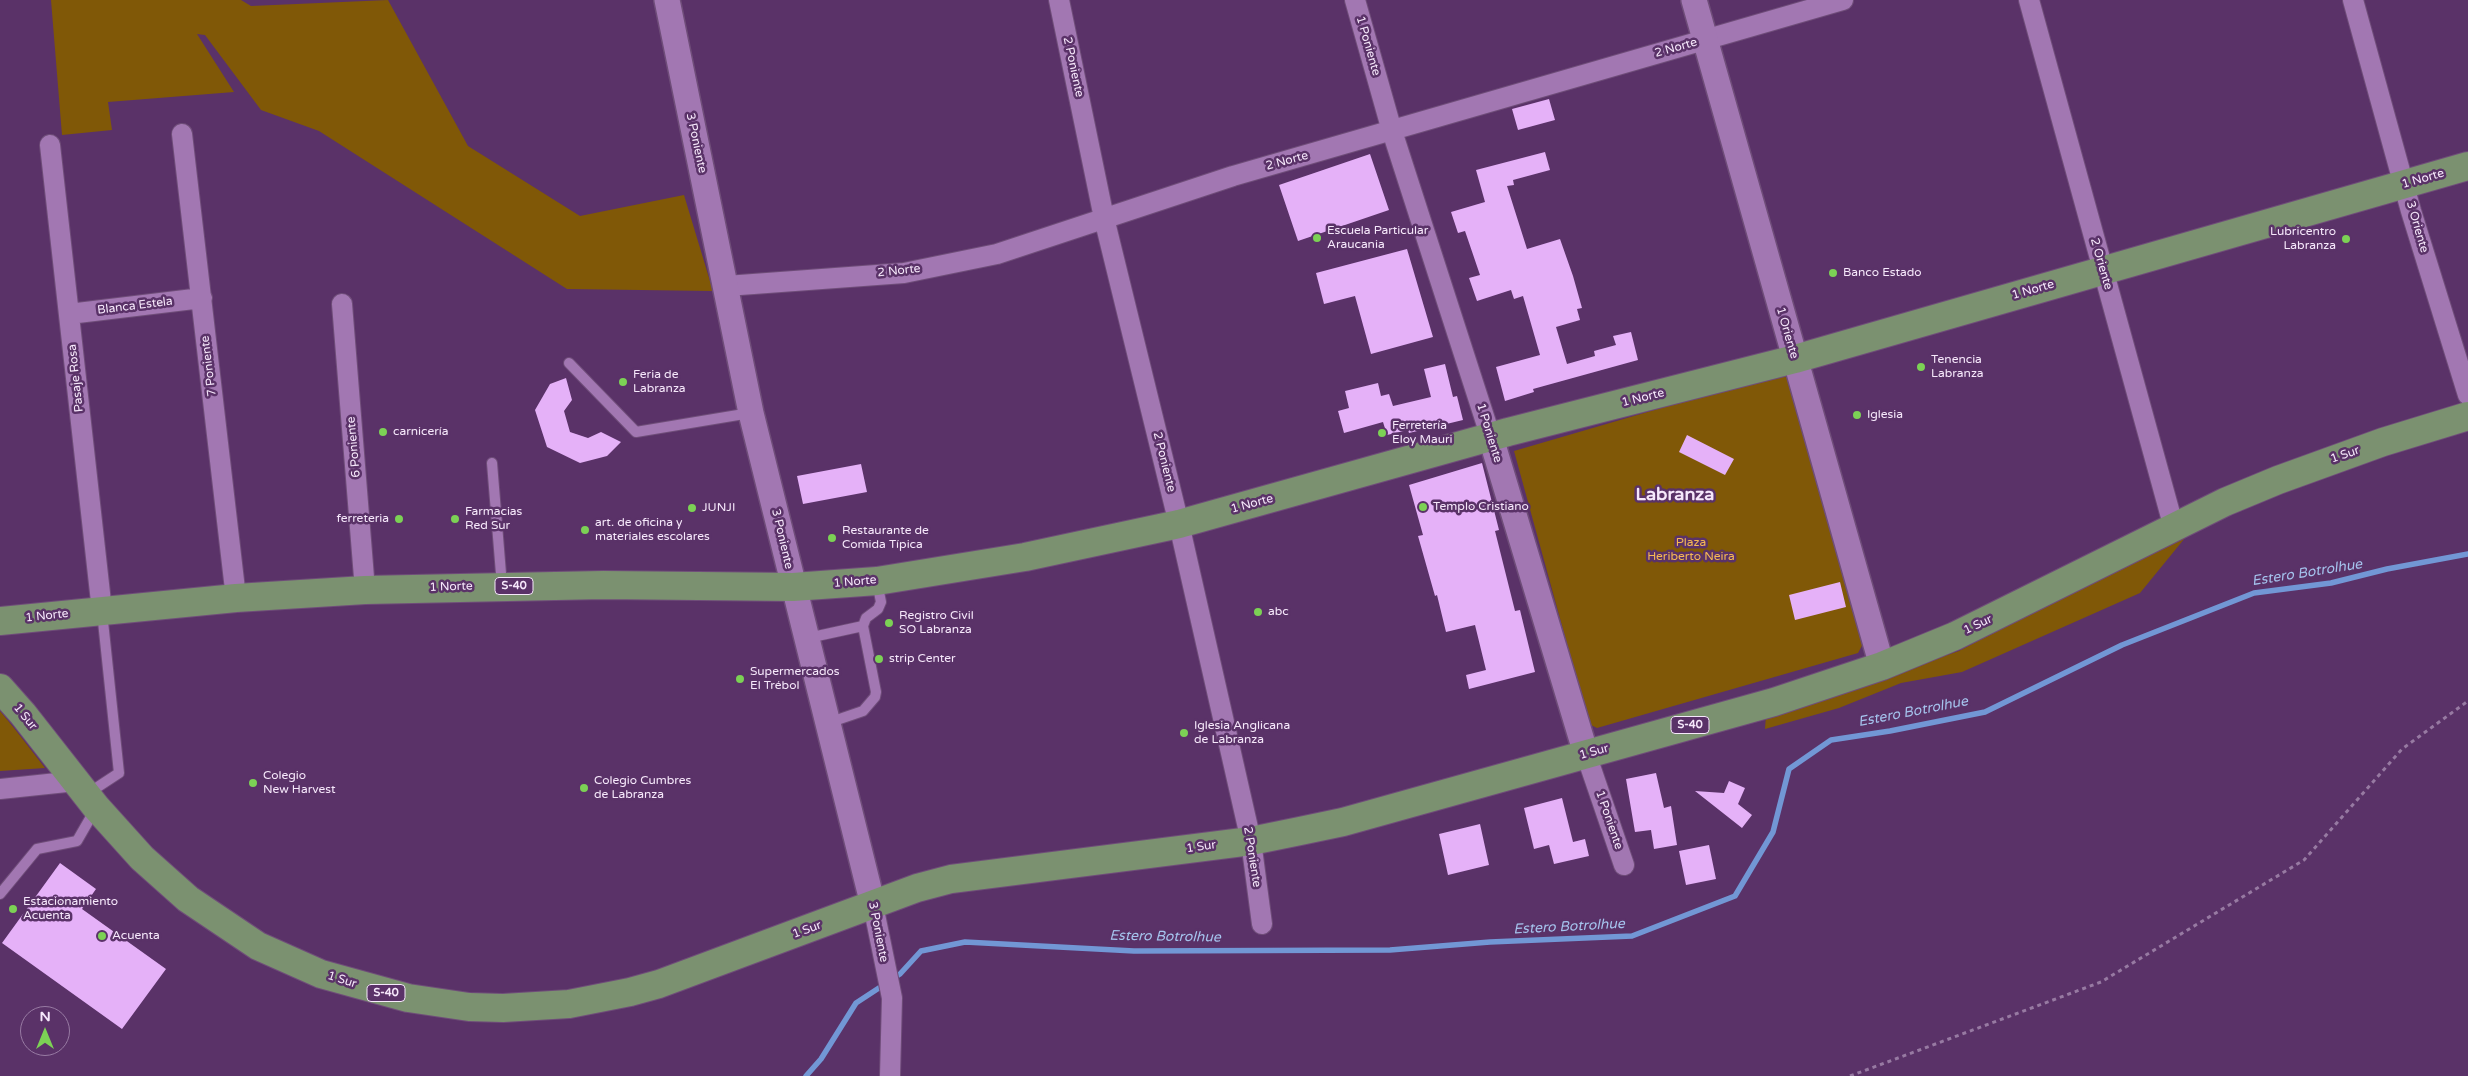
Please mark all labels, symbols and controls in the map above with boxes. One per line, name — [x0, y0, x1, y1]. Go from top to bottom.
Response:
street label: 1 Poniente — [1353, 15, 1383, 77]
street label: 2 Poniente — [1060, 35, 1086, 99]
street label: 2 Norte — [1653, 35, 1699, 61]
street label: 3 Poniente — [683, 111, 709, 175]
street label: 2 Norte — [1264, 148, 1310, 174]
street label: 1 Norte — [2400, 166, 2446, 192]
street label: 3 Oriente — [2403, 199, 2431, 255]
place label: Escuela Particular Araucania — [1327, 224, 1428, 252]
place label: Lubricentro Labranza — [2270, 225, 2336, 253]
marker: Escuela Particular Araucania — [1311, 232, 1323, 244]
marker: Lubricentro Labranza — [2340, 233, 2352, 245]
street label: 2 Oriente — [2087, 236, 2115, 292]
street label: 2 Norte — [877, 262, 921, 280]
place label: Banco Estado — [1843, 266, 1922, 280]
marker: Banco Estado — [1827, 267, 1839, 279]
street label: 1 Norte — [2010, 277, 2056, 303]
street label: Blanca Estela — [96, 294, 174, 318]
street label: 1 Oriente — [1773, 305, 1801, 361]
street label: 7 Poniente — [198, 335, 220, 397]
street label: Pasaje Rosa — [65, 343, 87, 413]
place label: Tenencia Labranza — [1931, 353, 1984, 381]
marker: Tenencia Labranza — [1915, 361, 1927, 373]
place label: Feria de Labranza — [633, 368, 686, 396]
marker: Feria de Labranza — [617, 376, 629, 388]
street label: 1 Norte — [1620, 386, 1666, 410]
street label: 1 Poniente — [1473, 402, 1505, 464]
place label: Iglesia — [1867, 408, 1903, 422]
marker: Iglesia — [1851, 409, 1863, 421]
street label: 6 Poniente — [344, 416, 364, 478]
place label: Ferretería Eloy Mauri — [1392, 419, 1453, 447]
place label: carnicería — [393, 425, 448, 439]
marker: carnicería — [377, 426, 389, 438]
marker: Ferretería Eloy Mauri — [1376, 427, 1388, 439]
street label: 2 Poniente — [1150, 430, 1178, 494]
street label: 1 Sur — [2329, 443, 2361, 467]
district label: Labranza — [1636, 484, 1714, 506]
street label: 1 Norte — [1229, 491, 1275, 517]
place label: Templo Cristiano — [1433, 500, 1529, 514]
place label: JUNJI — [702, 501, 735, 515]
marker: Templo Cristiano — [1417, 501, 1429, 513]
marker: JUNJI — [686, 502, 698, 514]
place label: Farmacias Red Sur — [465, 505, 522, 533]
street label: 3 Poniente — [768, 507, 796, 571]
place label: ferreteria — [337, 512, 389, 526]
marker: ferreteria — [393, 513, 405, 525]
marker: Farmacias Red Sur — [449, 513, 461, 525]
place label: art. de oficina y materiales escolares — [595, 516, 710, 544]
marker: art. de oficina y materiales escolares — [579, 524, 591, 536]
place label: Restaurante de Comida Típica — [842, 524, 929, 552]
marker: Restaurante de Comida Típica — [826, 532, 838, 544]
park label: Plaza Heriberto Neira — [1647, 536, 1735, 564]
water label: Estero Botrolhue — [2251, 556, 2363, 590]
street label: 1 Norte — [833, 573, 877, 591]
road number: S-40 — [495, 578, 533, 594]
street label: 1 Norte — [429, 579, 473, 595]
place label: abc — [1268, 605, 1289, 619]
marker: abc — [1252, 606, 1264, 618]
street label: 1 Norte — [25, 607, 69, 625]
place label: Registro Civil SO Labranza — [899, 609, 974, 637]
street label: 1 Sur — [1961, 612, 1995, 638]
marker: Registro Civil SO Labranza — [883, 617, 895, 629]
place label: strip Center — [889, 652, 956, 666]
marker: strip Center — [873, 653, 885, 665]
place label: Supermercados El Trébol — [750, 665, 840, 693]
marker: Supermercados El Trébol — [734, 673, 746, 685]
water label: Estero Botrolhue — [1857, 693, 1969, 731]
street label: 1 Sur — [10, 701, 40, 733]
road number: S-40 — [1671, 716, 1709, 734]
place label: Iglesia Anglicana de Labranza — [1194, 719, 1290, 747]
marker: Iglesia Anglicana de Labranza — [1178, 727, 1190, 739]
street label: 1 Sur — [1578, 741, 1610, 763]
place label: Colegio New Harvest — [263, 769, 336, 797]
place label: Colegio Cumbres de Labranza — [594, 774, 691, 802]
marker: Colegio New Harvest — [247, 777, 259, 789]
marker: Colegio Cumbres de Labranza — [578, 782, 590, 794]
street label: 1 Poniente — [1592, 789, 1626, 851]
street label: 2 Poniente — [1240, 826, 1264, 888]
street label: 1 Sur — [1185, 838, 1217, 856]
place label: Estacionamiento Acuenta — [23, 895, 118, 923]
street label: 3 Poniente — [865, 900, 891, 964]
marker: Estacionamiento Acuenta — [7, 903, 19, 915]
water label: Estero Botrolhue — [1513, 916, 1625, 938]
street label: 1 Sur — [791, 918, 823, 942]
water label: Estero Botrolhue — [1109, 928, 1221, 946]
place label: Acuenta — [112, 929, 160, 943]
marker: Acuenta — [96, 930, 108, 942]
street label: 1 Sur — [326, 969, 358, 991]
road number: S-40 — [367, 984, 405, 1001]
north arrow — [20, 1006, 70, 1056]
text: N — [39, 1008, 51, 1025]

